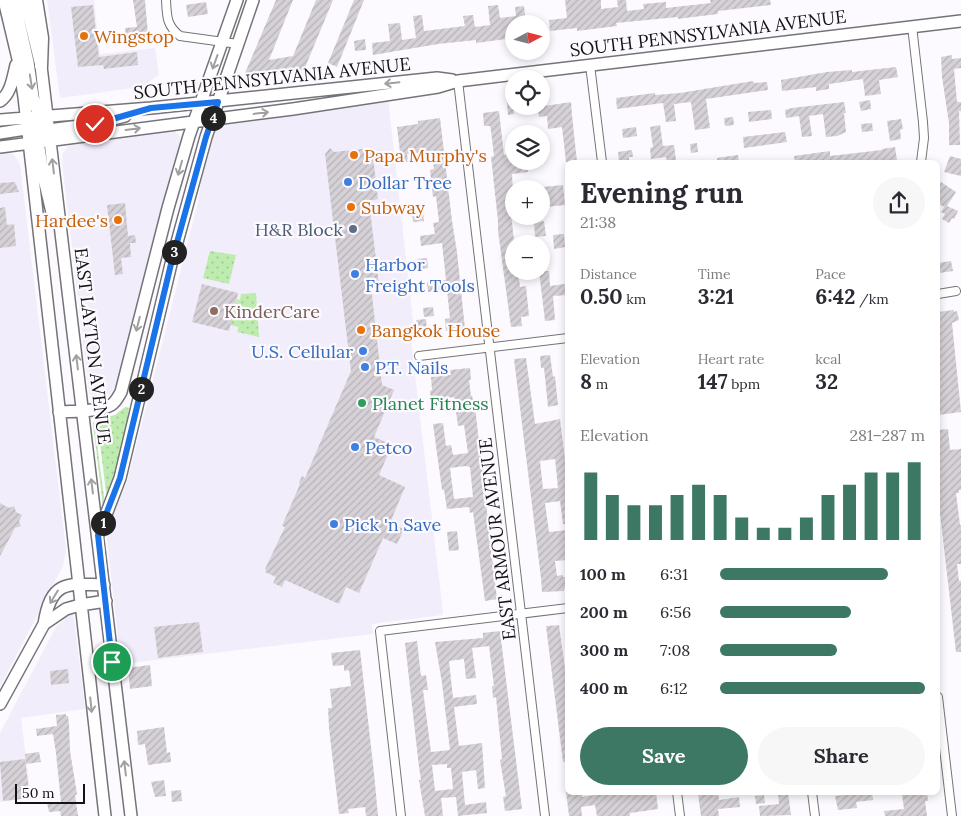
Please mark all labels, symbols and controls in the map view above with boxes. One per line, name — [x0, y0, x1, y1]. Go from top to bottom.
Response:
street label: SOUTH PENNSYLVANIA AVENUE — [568, 5, 848, 61]
north arrow — [505, 15, 550, 60]
map controls — [505, 15, 550, 280]
place label: Wingstop — [94, 25, 174, 48]
marker: Wingstop — [78, 30, 90, 42]
street label: SOUTH PENNSYLVANIA AVENUE — [132, 52, 412, 104]
one-way arrow — [210, 54, 219, 70]
button: locate — [505, 70, 550, 115]
one-way arrow — [26, 74, 36, 90]
one-way arrow — [385, 78, 401, 88]
pin — [74, 103, 116, 145]
pin: 4 — [200, 106, 226, 130]
one-way arrow — [252, 108, 268, 118]
text: 4 — [210, 109, 217, 127]
icon: check — [81, 110, 109, 138]
one-way arrow — [125, 124, 141, 134]
button: layers — [505, 125, 550, 170]
place label: Papa Murphy's — [364, 144, 487, 167]
marker: Papa Murphy's — [348, 149, 360, 161]
one-way arrow — [48, 159, 58, 175]
one-way arrow — [174, 159, 184, 175]
place label: Dollar Tree — [358, 171, 452, 194]
text: Evening run — [580, 175, 743, 211]
marker: Dollar Tree — [342, 176, 354, 188]
button: share — [873, 177, 925, 229]
button: + — [505, 180, 550, 225]
place label: Subway — [361, 196, 426, 219]
marker: Subway — [345, 201, 357, 213]
place label: Hardee's — [35, 209, 108, 232]
text: 21:38 — [580, 212, 616, 232]
marker: Hardee's — [112, 214, 124, 226]
place label: H&R Block — [255, 218, 343, 241]
marker: H&R Block — [347, 223, 359, 235]
button: − — [505, 235, 550, 280]
pin: 3 — [162, 240, 186, 264]
text: 3 — [171, 243, 178, 261]
street label: EAST LAYTON AVENUE — [70, 246, 116, 446]
place label: Harbor Freight Tools — [365, 253, 475, 297]
text: Distance — [580, 265, 637, 283]
text: Time — [698, 265, 731, 283]
text: Pace — [815, 265, 846, 283]
marker: Harbor Freight Tools — [349, 268, 361, 280]
text: 0.50 — [580, 283, 623, 310]
text: 3:21 — [698, 283, 734, 310]
text: 6:42 — [815, 283, 855, 310]
text: km — [623, 290, 646, 308]
text: /km — [855, 290, 889, 308]
place label: KinderCare — [224, 300, 320, 323]
marker: KinderCare — [208, 305, 220, 317]
one-way arrow — [133, 316, 142, 332]
place label: Bangkok House — [371, 319, 501, 342]
marker: Bangkok House — [355, 324, 367, 336]
place label: U.S. Cellular — [251, 340, 353, 363]
marker: U.S. Cellular — [357, 345, 369, 357]
text: Elevation — [580, 350, 640, 368]
text: Heart rate — [698, 350, 764, 368]
text: kcal — [815, 350, 841, 368]
one-way arrow — [72, 355, 82, 371]
place label: P.T. Nails — [375, 356, 448, 379]
marker: P.T. Nails — [359, 361, 371, 373]
text: 8 — [580, 368, 592, 395]
text: 147 — [698, 368, 728, 395]
text: 32 — [815, 368, 838, 395]
text: m — [592, 375, 608, 393]
text: bpm — [728, 375, 760, 393]
pin: 2 — [128, 376, 154, 402]
text: 2 — [138, 380, 145, 398]
place label: Planet Fitness — [372, 392, 489, 415]
marker: Planet Fitness — [356, 397, 368, 409]
text: Elevation — [580, 425, 649, 445]
text: 281–287 m — [849, 425, 925, 445]
place label: Petco — [365, 436, 412, 459]
street label: EAST ARMOUR AVENUE — [473, 437, 521, 641]
marker: Petco — [349, 441, 361, 453]
one-way arrow — [87, 479, 97, 495]
pin: 1 — [90, 510, 116, 536]
place label: Pick 'n Save — [344, 513, 442, 536]
text: 1 — [101, 514, 106, 532]
marker: Pick 'n Save — [328, 518, 340, 530]
text: 100 m — [580, 564, 626, 584]
text: 6:31 — [660, 564, 688, 584]
one-way arrow — [48, 589, 58, 603]
text: 200 m — [580, 602, 628, 622]
text: 6:56 — [660, 602, 691, 622]
text: 300 m — [580, 640, 628, 660]
text: 7:08 — [660, 640, 690, 660]
pin — [91, 641, 133, 683]
icon: arrive — [98, 648, 126, 676]
text: 400 m — [580, 678, 628, 698]
text: 6:12 — [660, 678, 688, 698]
one-way arrow — [86, 696, 96, 712]
button: Save — [580, 727, 748, 785]
button: Share — [758, 727, 925, 785]
one-way arrow — [120, 760, 130, 776]
scale bar — [15, 781, 85, 804]
text: 50 m — [22, 784, 55, 802]

